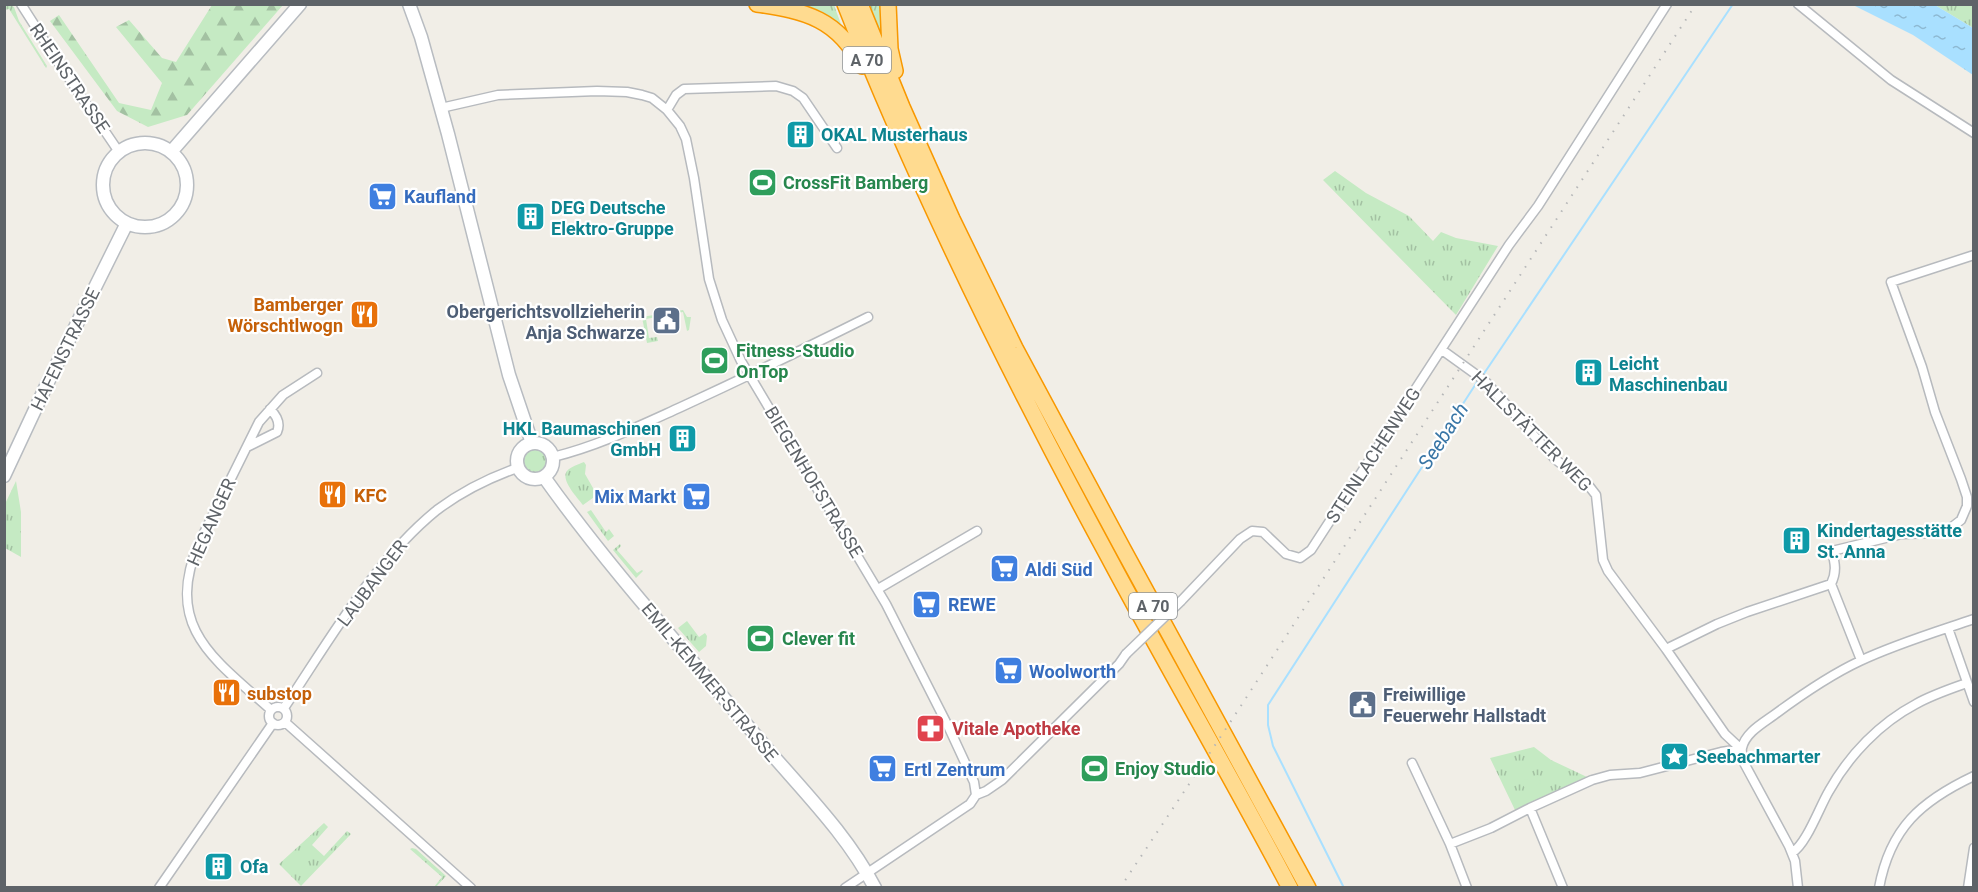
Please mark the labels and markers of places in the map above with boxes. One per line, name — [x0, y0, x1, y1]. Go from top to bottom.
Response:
building icon: OKAL Musterhaus — [784, 118, 816, 150]
place label: OKAL Musterhaus — [821, 124, 968, 145]
sports icon: CrossFit Bamberg — [746, 166, 778, 198]
place label: CrossFit Bamberg — [783, 172, 928, 193]
supermarket icon: Kaufland — [367, 180, 399, 212]
place label: Kaufland — [404, 186, 476, 207]
place label: DEG Deutsche Elektro-Gruppe — [551, 197, 674, 239]
building icon: DEG Deutsche Elektro-Gruppe — [514, 201, 546, 233]
place label: Bamberger Wörschtlwogn — [227, 294, 343, 336]
restaurant icon: Bamberger Wörschtlwogn — [348, 298, 380, 330]
place label: Obergerichtsvollzieherin Anja Schwarze — [447, 301, 645, 343]
public building icon: Obergerichtsvollzieherin Anja Schwarze — [650, 305, 682, 337]
place label: Fitness-Studio OnTop — [736, 340, 854, 382]
sports icon: Fitness-Studio OnTop — [699, 344, 731, 376]
place label: Leicht Maschinenbau — [1609, 353, 1728, 395]
building icon: Leicht Maschinenbau — [1572, 357, 1604, 389]
place label: HKL Baumaschinen GmbH — [503, 418, 661, 460]
building icon: HKL Baumaschinen GmbH — [666, 422, 698, 454]
restaurant icon: KFC — [317, 479, 349, 511]
supermarket icon: Mix Markt — [681, 480, 713, 512]
place label: KFC — [354, 485, 387, 506]
place label: Mix Markt — [594, 486, 676, 507]
place label: Kindertagesstätte St. Anna — [1817, 520, 1962, 562]
building icon: Kindertagesstätte St. Anna — [1780, 524, 1812, 556]
supermarket icon: Aldi Süd — [988, 553, 1020, 585]
place label: Aldi Süd — [1025, 559, 1093, 580]
supermarket icon: REWE — [911, 588, 943, 620]
place label: REWE — [948, 594, 996, 615]
sports icon: Clever fit — [745, 622, 777, 654]
place label: Clever fit — [782, 628, 855, 649]
supermarket icon: Woolworth — [992, 655, 1024, 687]
place label: Woolworth — [1029, 661, 1116, 682]
restaurant icon: substop — [210, 677, 242, 709]
place label: substop — [247, 683, 312, 704]
place label: Freiwillige Feuerwehr Hallstadt — [1383, 684, 1546, 726]
public building icon: Freiwillige Feuerwehr Hallstadt — [1346, 688, 1378, 720]
pharmacy icon: Vitale Apotheke — [915, 712, 947, 744]
place label: Vitale Apotheke — [952, 718, 1081, 739]
place icon: Seebachmarter — [1659, 740, 1691, 772]
place label: Seebachmarter — [1696, 746, 1821, 767]
sports icon: Enjoy Studio — [1078, 752, 1110, 784]
supermarket icon: Ertl Zentrum — [867, 753, 899, 785]
place label: Enjoy Studio — [1115, 758, 1216, 779]
place label: Ertl Zentrum — [904, 759, 1005, 780]
building icon: Ofa — [203, 850, 235, 882]
place label: Ofa — [240, 856, 269, 877]

